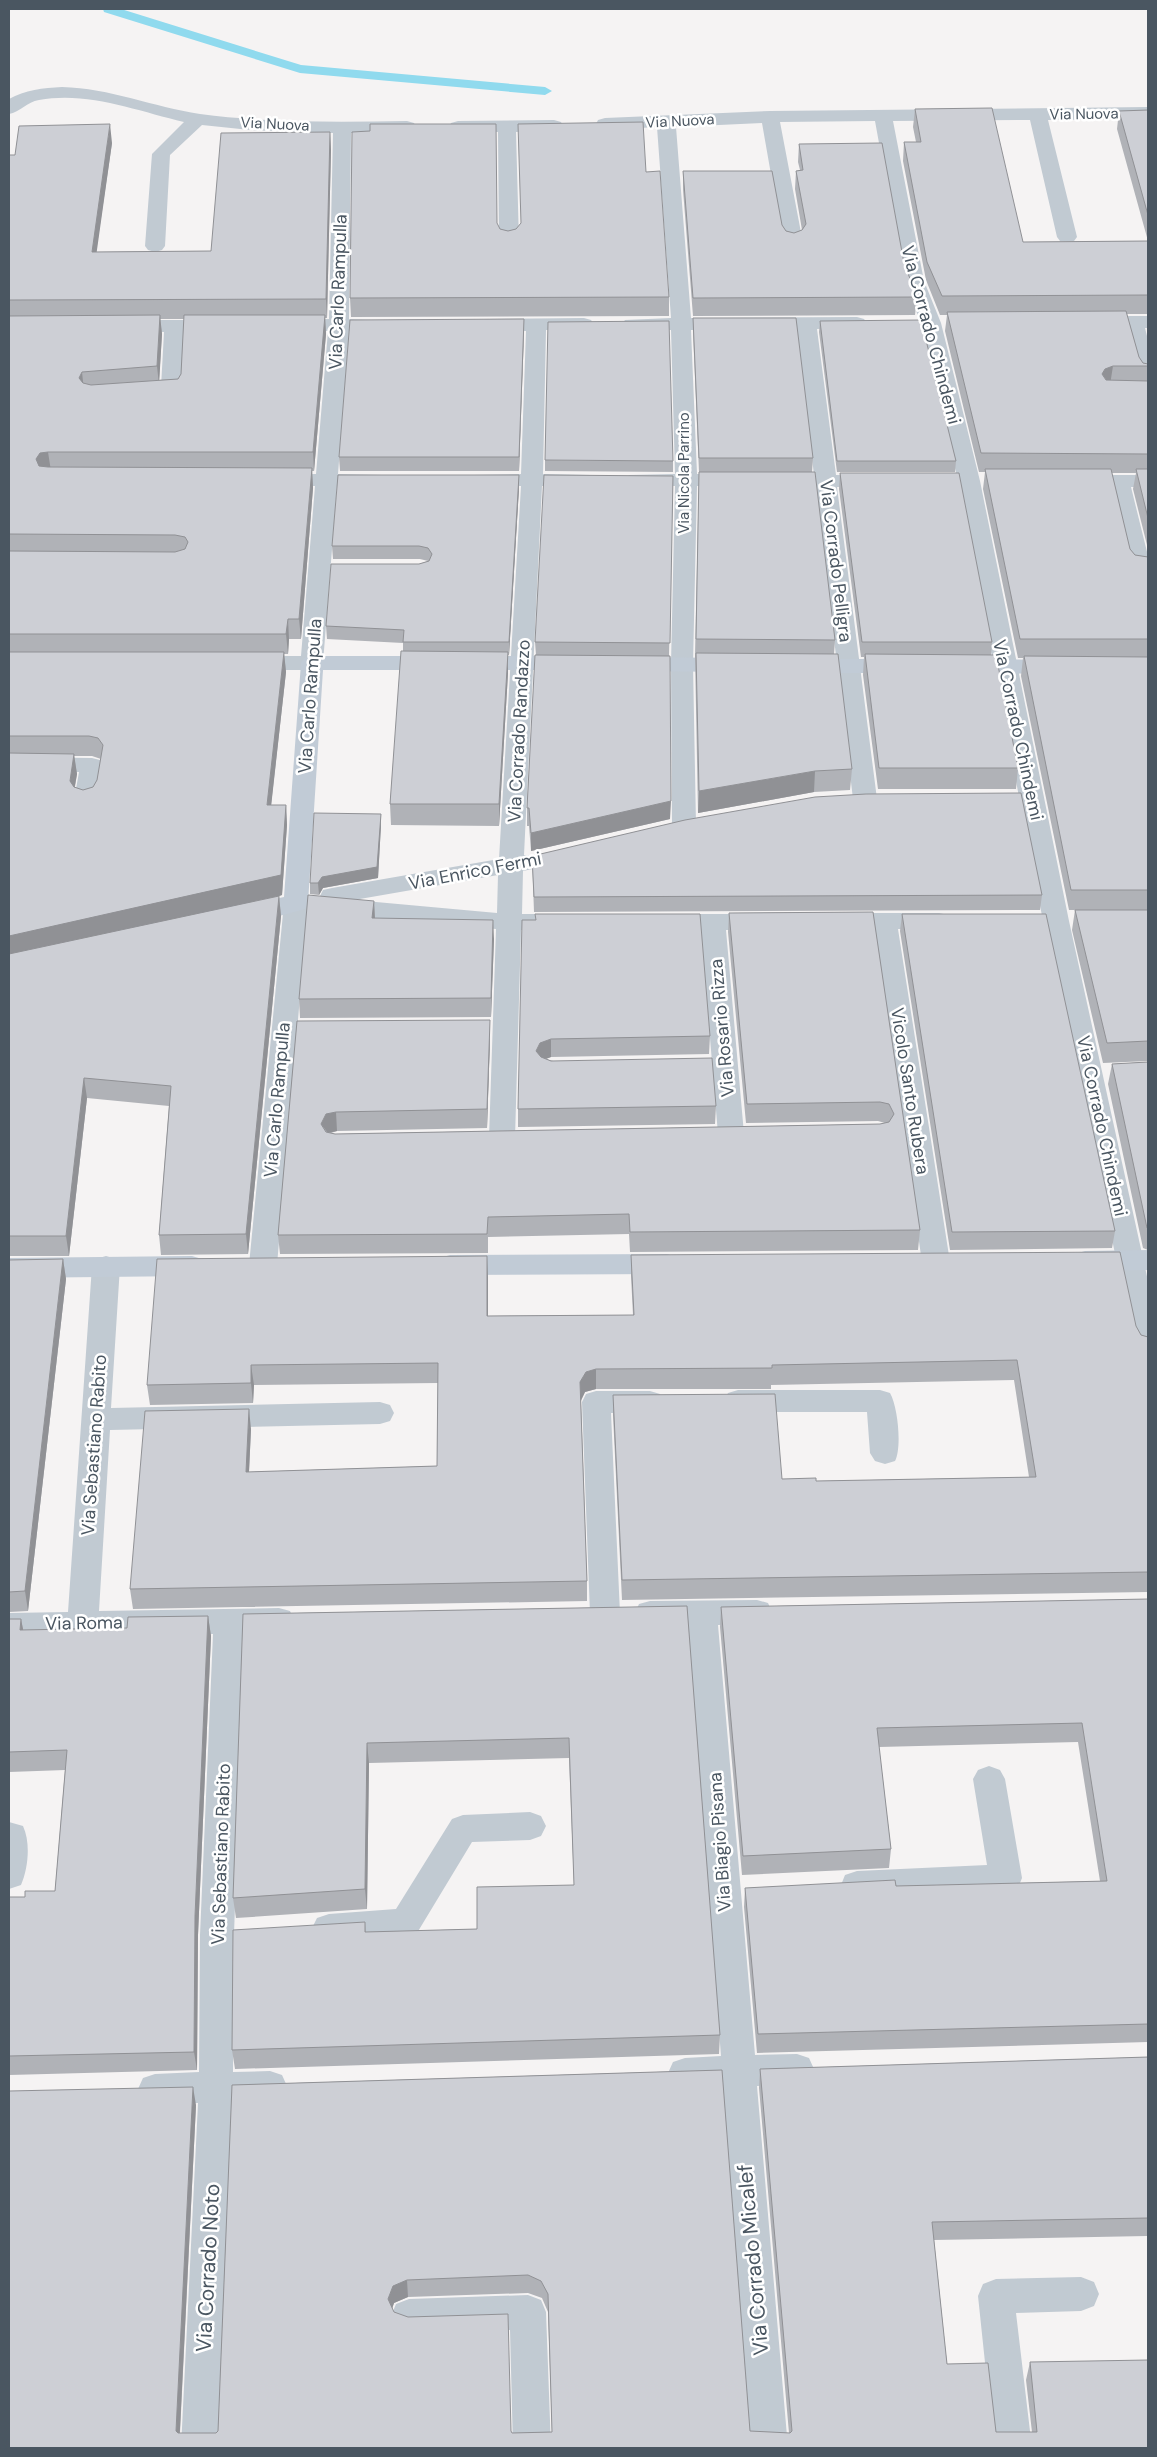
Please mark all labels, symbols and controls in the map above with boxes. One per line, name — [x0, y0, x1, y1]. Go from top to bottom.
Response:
street label: Via Nuova — [1049, 103, 1119, 125]
street label: Via Nuova — [645, 109, 715, 133]
street label: Via Nuova — [240, 112, 310, 136]
street label: Via Carlo Rampulla — [323, 214, 353, 370]
street label: Via Corrado Chindemi — [896, 243, 966, 427]
street label: Via Nicola Parrino — [674, 412, 694, 534]
street label: Via Corrado Pelligra — [814, 478, 858, 644]
street label: Via Carlo Rampulla — [293, 618, 327, 774]
street label: Via Corrado Chindemi — [987, 637, 1049, 823]
street label: Via Corrado Randazzo — [502, 639, 536, 823]
street label: Via Enrico Fermi — [407, 846, 543, 896]
street label: Via Rosario Rizza — [704, 958, 740, 1098]
street label: Vicolo Santo Rubera — [885, 1006, 935, 1176]
street label: Via Carlo Rampulla — [258, 1022, 296, 1178]
street label: Via Corrado Chindemi — [1071, 1033, 1133, 1219]
street label: Via Sebastiano Rabito — [76, 1354, 112, 1536]
street label: Via Roma — [45, 1610, 123, 1636]
street label: Via Sebastiano Rabito — [206, 1763, 236, 1945]
street label: Via Biagio Pisana — [703, 1772, 737, 1912]
street label: Via Corrado Micalef — [731, 2163, 775, 2357]
street label: Via Corrado Noto — [190, 2183, 226, 2353]

